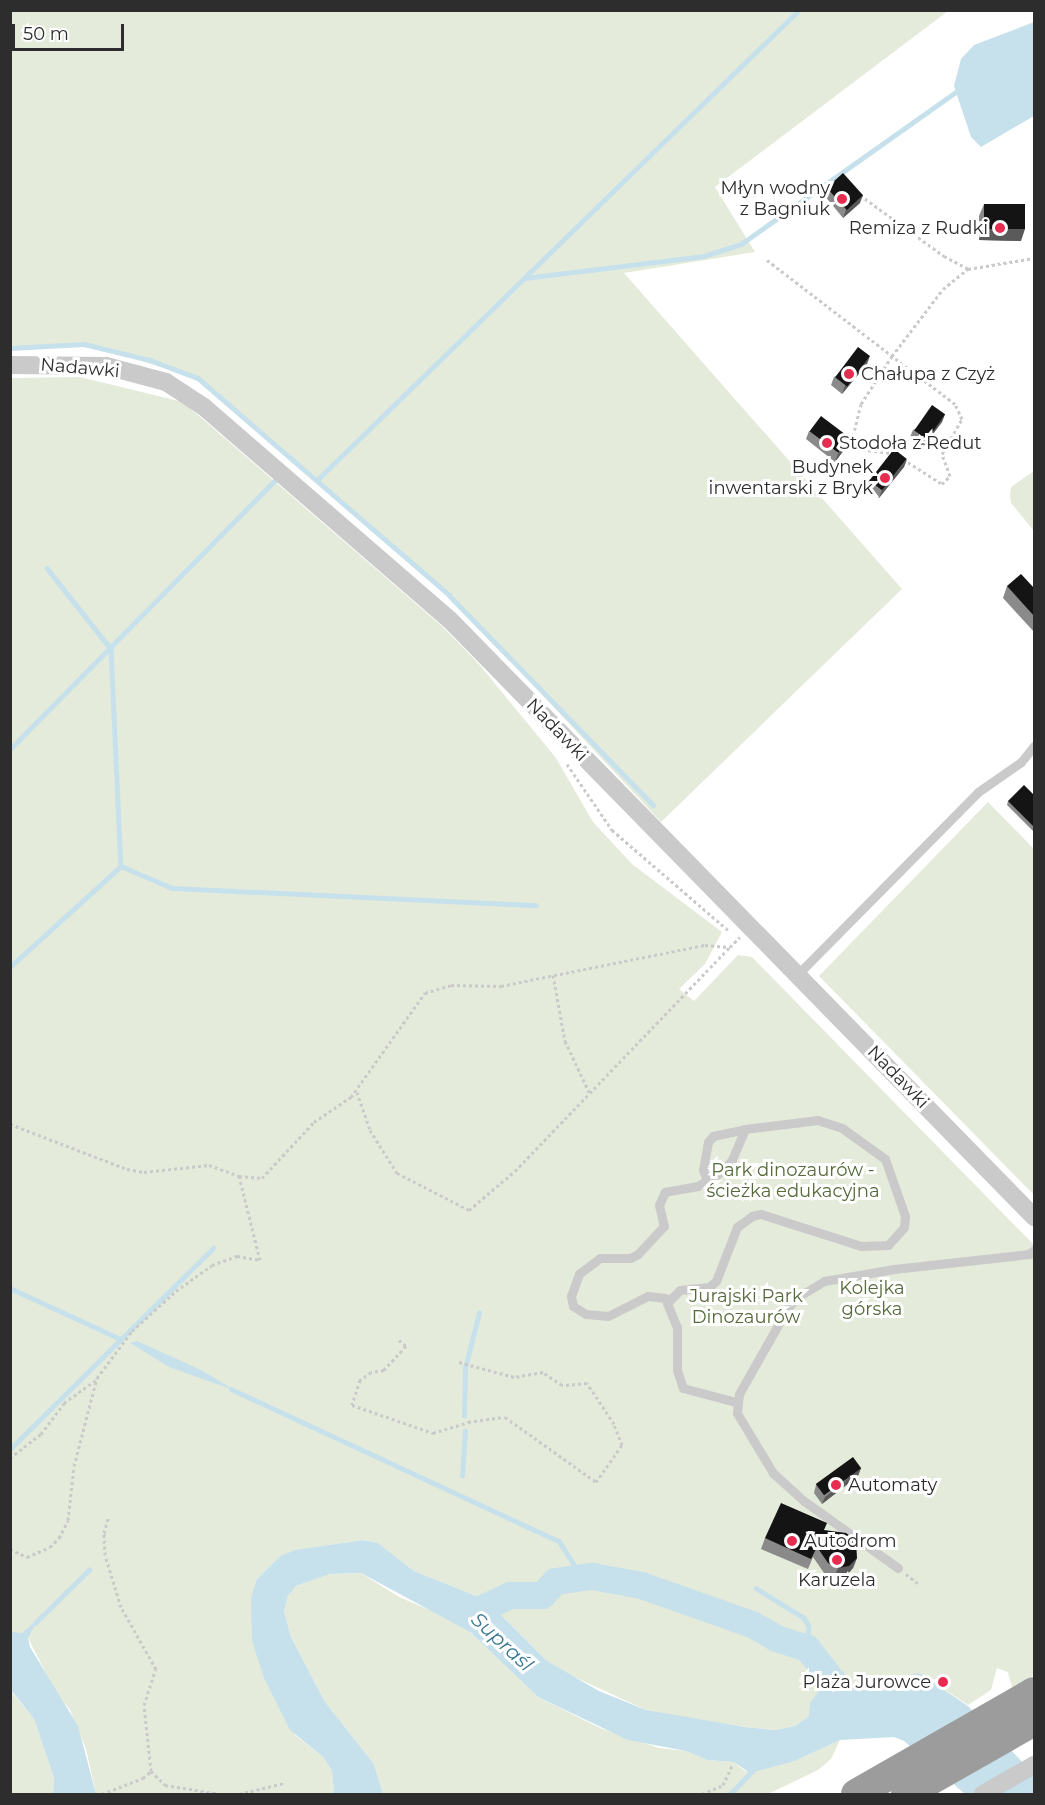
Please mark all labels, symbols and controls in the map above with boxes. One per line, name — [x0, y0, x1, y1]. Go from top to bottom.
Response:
scale bar — [15, 12, 128, 50]
text: 50 m — [23, 23, 69, 45]
place label: Młyn wodny z Bagniuk — [721, 178, 830, 220]
marker: Młyn wodny z Bagniuk — [835, 192, 849, 206]
place label: Remiza z Rudki — [849, 217, 988, 239]
marker: Remiza z Rudki — [993, 221, 1007, 235]
street label: Nadawki — [40, 354, 120, 382]
place label: Chałupa z Czyż — [861, 363, 995, 385]
marker: Chałupa z Czyż — [842, 367, 856, 381]
place label: Stodoła z Redut — [839, 432, 982, 454]
marker: Stodoła z Redut — [820, 436, 834, 450]
place label: Budynek inwentarski z Bryk — [709, 457, 873, 500]
marker: Budynek inwentarski z Bryk — [878, 471, 892, 485]
street label: Nadawki — [522, 694, 592, 766]
street label: Nadawki — [863, 1041, 933, 1113]
park label: Park dinozaurów - ścieżka edukacyjna — [706, 1160, 880, 1202]
park label: Kolejka górska — [839, 1278, 905, 1320]
park label: Jurajski Park Dinozaurów — [689, 1286, 803, 1328]
place label: Automaty — [848, 1474, 937, 1496]
marker: Automaty — [829, 1478, 843, 1492]
place label: Autodrom — [804, 1530, 897, 1552]
marker: Autodrom — [785, 1534, 799, 1548]
marker: Karuzela — [830, 1553, 844, 1567]
place label: Karuzela — [798, 1569, 876, 1591]
water label: Supraśl — [466, 1607, 538, 1677]
place label: Plaża Jurowce — [803, 1671, 931, 1693]
marker: Plaża Jurowce — [936, 1675, 950, 1689]

